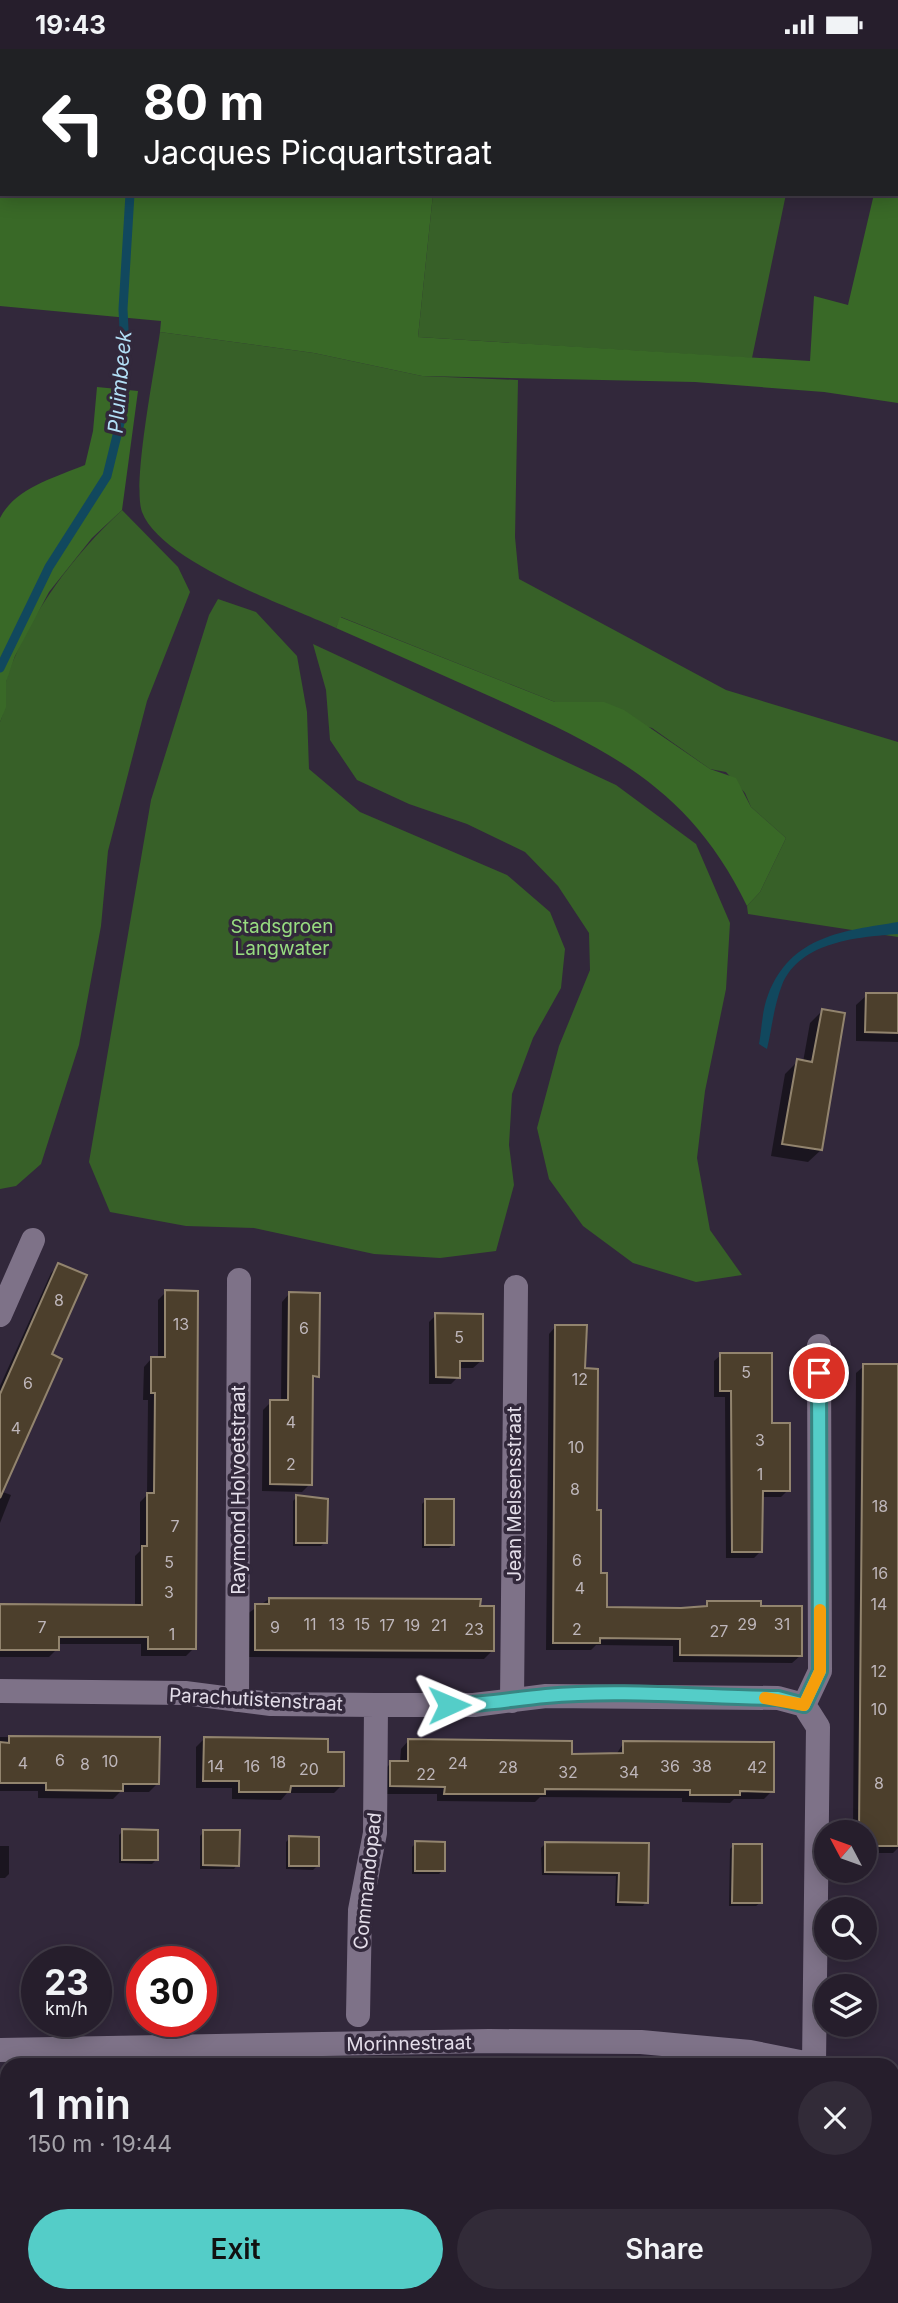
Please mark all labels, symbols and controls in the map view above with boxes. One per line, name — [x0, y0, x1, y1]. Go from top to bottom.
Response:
text: 19:43 — [35, 9, 106, 40]
text: 80 m — [143, 73, 264, 132]
icon: left — [28, 77, 119, 168]
text: Jacques Picquartstraat — [143, 133, 492, 172]
water label: Pluimbeek — [103, 329, 136, 434]
park label: Stadsgroen Langwater — [230, 915, 334, 960]
house number: 8 — [54, 1290, 64, 1310]
house number: 13 — [173, 1314, 189, 1334]
house number: 6 — [299, 1318, 309, 1338]
house number: 5 — [454, 1327, 464, 1347]
pin — [789, 1343, 849, 1403]
icon: arrive — [800, 1354, 838, 1392]
house number: 5 — [741, 1362, 751, 1382]
house number: 12 — [572, 1369, 588, 1389]
house number: 6 — [23, 1373, 33, 1393]
street label: Raymond Holvoetstraat — [227, 1385, 250, 1595]
street label: Jean Melsensstraat — [503, 1406, 526, 1582]
house number: 4 — [286, 1412, 296, 1432]
house number: 4 — [11, 1418, 21, 1438]
house number: 3 — [755, 1430, 765, 1450]
house number: 10 — [568, 1437, 584, 1457]
house number: 2 — [286, 1454, 296, 1474]
house number: 1 — [757, 1464, 763, 1484]
house number: 8 — [570, 1479, 580, 1499]
house number: 18 — [872, 1496, 888, 1516]
house number: 7 — [170, 1516, 180, 1536]
house number: 6 — [572, 1550, 582, 1570]
house number: 5 — [164, 1552, 174, 1572]
house number: 16 — [872, 1563, 888, 1583]
house number: 4 — [575, 1578, 585, 1598]
house number: 3 — [164, 1582, 174, 1602]
house number: 14 — [871, 1594, 887, 1614]
house number: 11 — [303, 1614, 317, 1634]
house number: 13 — [329, 1614, 345, 1634]
house number: 15 — [354, 1614, 370, 1634]
house number: 29 — [737, 1614, 757, 1634]
house number: 31 — [774, 1614, 790, 1634]
house number: 17 — [379, 1615, 395, 1635]
house number: 19 — [404, 1615, 420, 1635]
house number: 21 — [431, 1615, 447, 1635]
house number: 7 — [37, 1617, 47, 1637]
house number: 9 — [270, 1617, 280, 1637]
house number: 23 — [464, 1619, 484, 1639]
house number: 2 — [572, 1619, 582, 1639]
house number: 27 — [710, 1621, 728, 1641]
house number: 1 — [169, 1624, 175, 1644]
house number: 12 — [871, 1661, 887, 1681]
position arrow — [412, 1668, 486, 1742]
street label: Parachutistenstraat — [168, 1683, 344, 1716]
house number: 10 — [871, 1699, 887, 1719]
house number: 6 — [55, 1750, 65, 1770]
house number: 10 — [102, 1751, 118, 1771]
house number: 18 — [270, 1752, 286, 1772]
house number: 4 — [18, 1753, 28, 1773]
house number: 24 — [448, 1753, 468, 1773]
house number: 8 — [80, 1754, 90, 1774]
house number: 14 — [208, 1756, 224, 1776]
house number: 16 — [244, 1756, 260, 1776]
house number: 36 — [660, 1756, 680, 1776]
house number: 38 — [692, 1756, 712, 1776]
house number: 28 — [498, 1757, 518, 1777]
house number: 42 — [747, 1757, 767, 1777]
house number: 20 — [299, 1759, 319, 1779]
house number: 32 — [558, 1762, 578, 1782]
house number: 34 — [619, 1762, 639, 1782]
house number: 22 — [416, 1764, 436, 1784]
house number: 8 — [874, 1773, 884, 1793]
street label: Commandopad — [349, 1811, 386, 1951]
north arrow — [814, 1820, 877, 1883]
map controls — [814, 1820, 877, 2037]
button: search — [814, 1897, 877, 1960]
speed limit sign: 30 — [126, 1946, 217, 2037]
text: 23 — [44, 1961, 89, 2003]
button: layers — [814, 1974, 877, 2037]
text: km/h — [45, 1998, 88, 2019]
street label: Morinnestraat — [346, 2031, 472, 2056]
text: 1 min — [28, 2078, 131, 2129]
button: close — [798, 2081, 872, 2155]
text: 150 m · 19:44 — [28, 2130, 172, 2158]
button: Exit — [28, 2209, 443, 2289]
button: Share — [457, 2209, 872, 2289]

